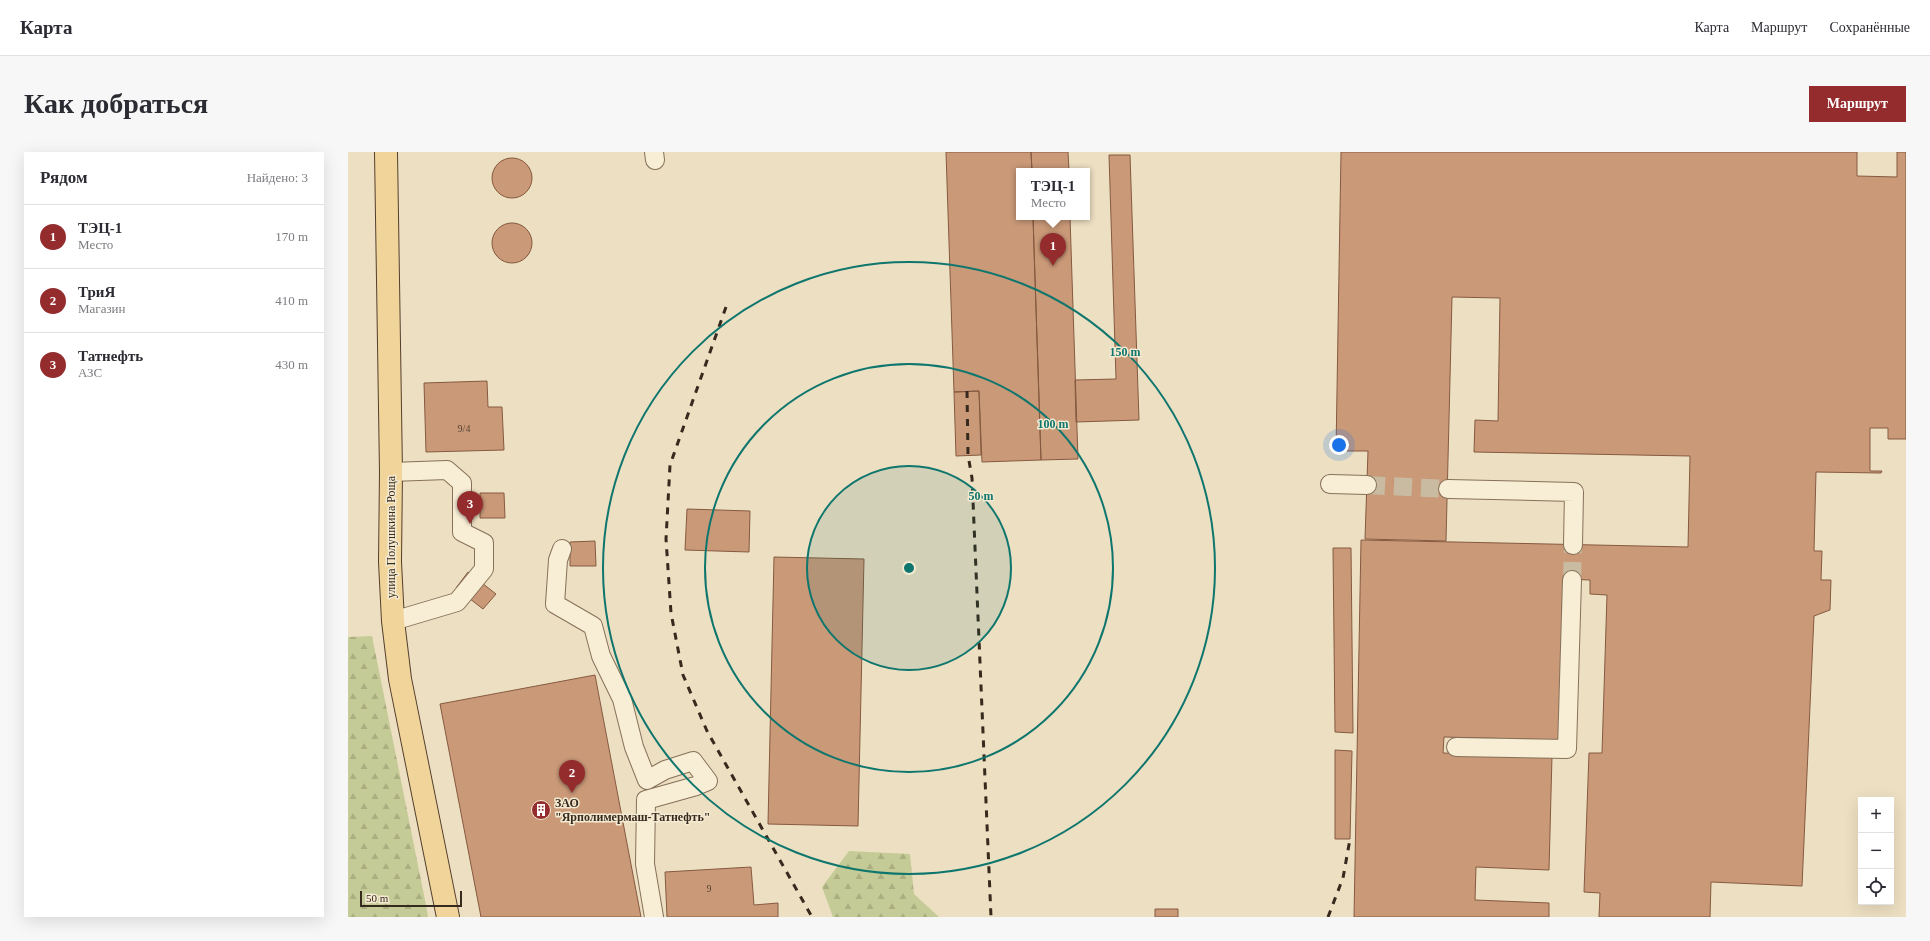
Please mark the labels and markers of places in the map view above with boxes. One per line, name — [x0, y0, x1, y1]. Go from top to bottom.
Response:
pin: 1 — [1040, 233, 1066, 266]
pin: 3 — [457, 491, 483, 524]
centre of rings — [902, 561, 916, 575]
pin: 2 — [559, 760, 585, 793]
place label: ЗАО "Ярполимермаш-Татнефть" — [555, 796, 711, 824]
building icon: ЗАО "Ярполимермаш-Татнефть" — [530, 799, 552, 821]

